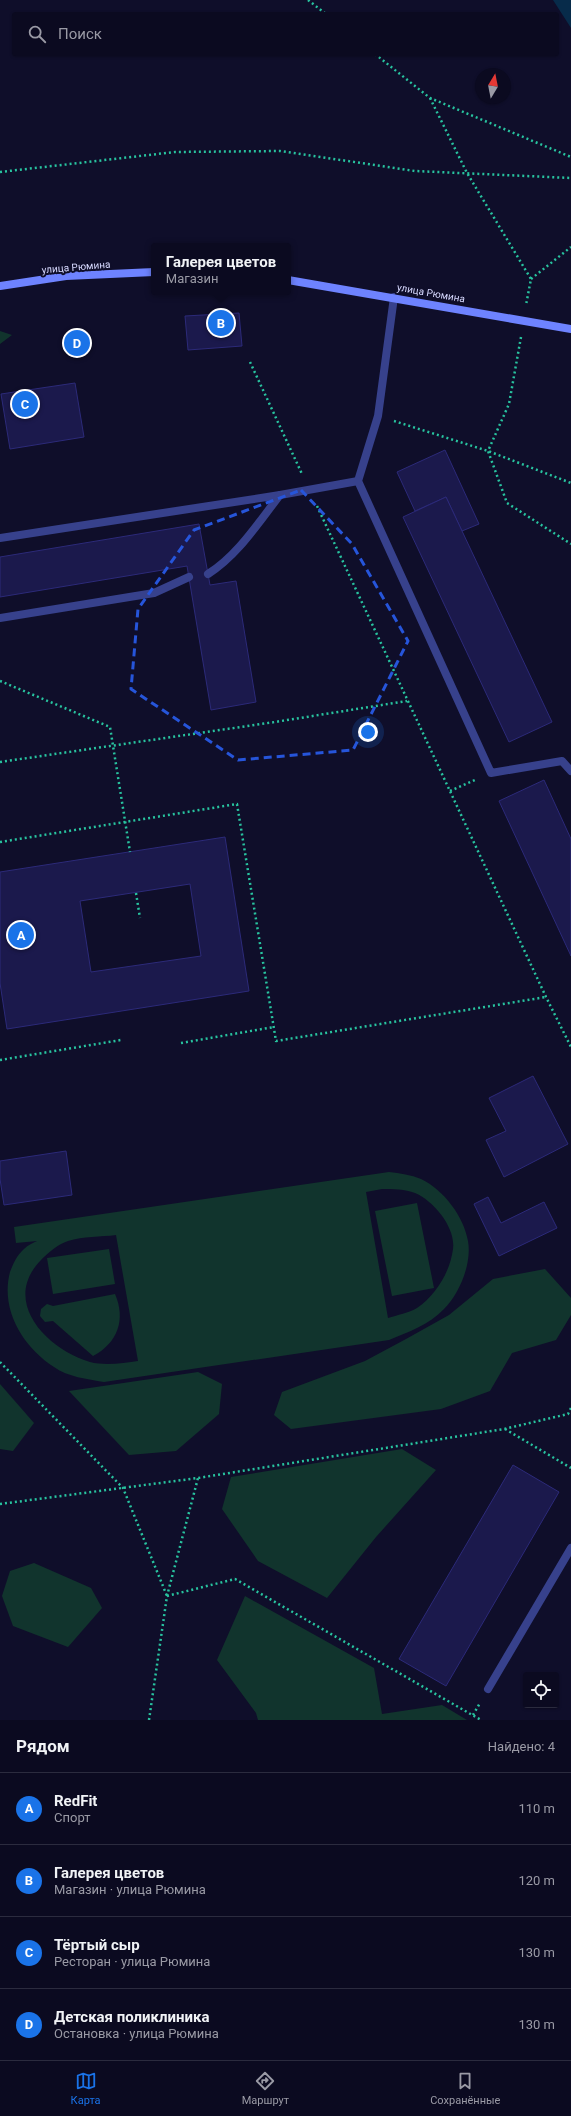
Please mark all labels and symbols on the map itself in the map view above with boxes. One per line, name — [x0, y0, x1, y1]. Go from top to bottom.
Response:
north arrow — [475, 68, 511, 104]
street label: улица Рюмина — [41, 259, 111, 275]
street label: улица Рюмина — [396, 282, 466, 304]
pin: B — [208, 308, 234, 338]
pin: D — [64, 328, 90, 358]
pin: C — [12, 389, 38, 419]
your location — [358, 722, 378, 742]
pin: A — [8, 920, 34, 950]

